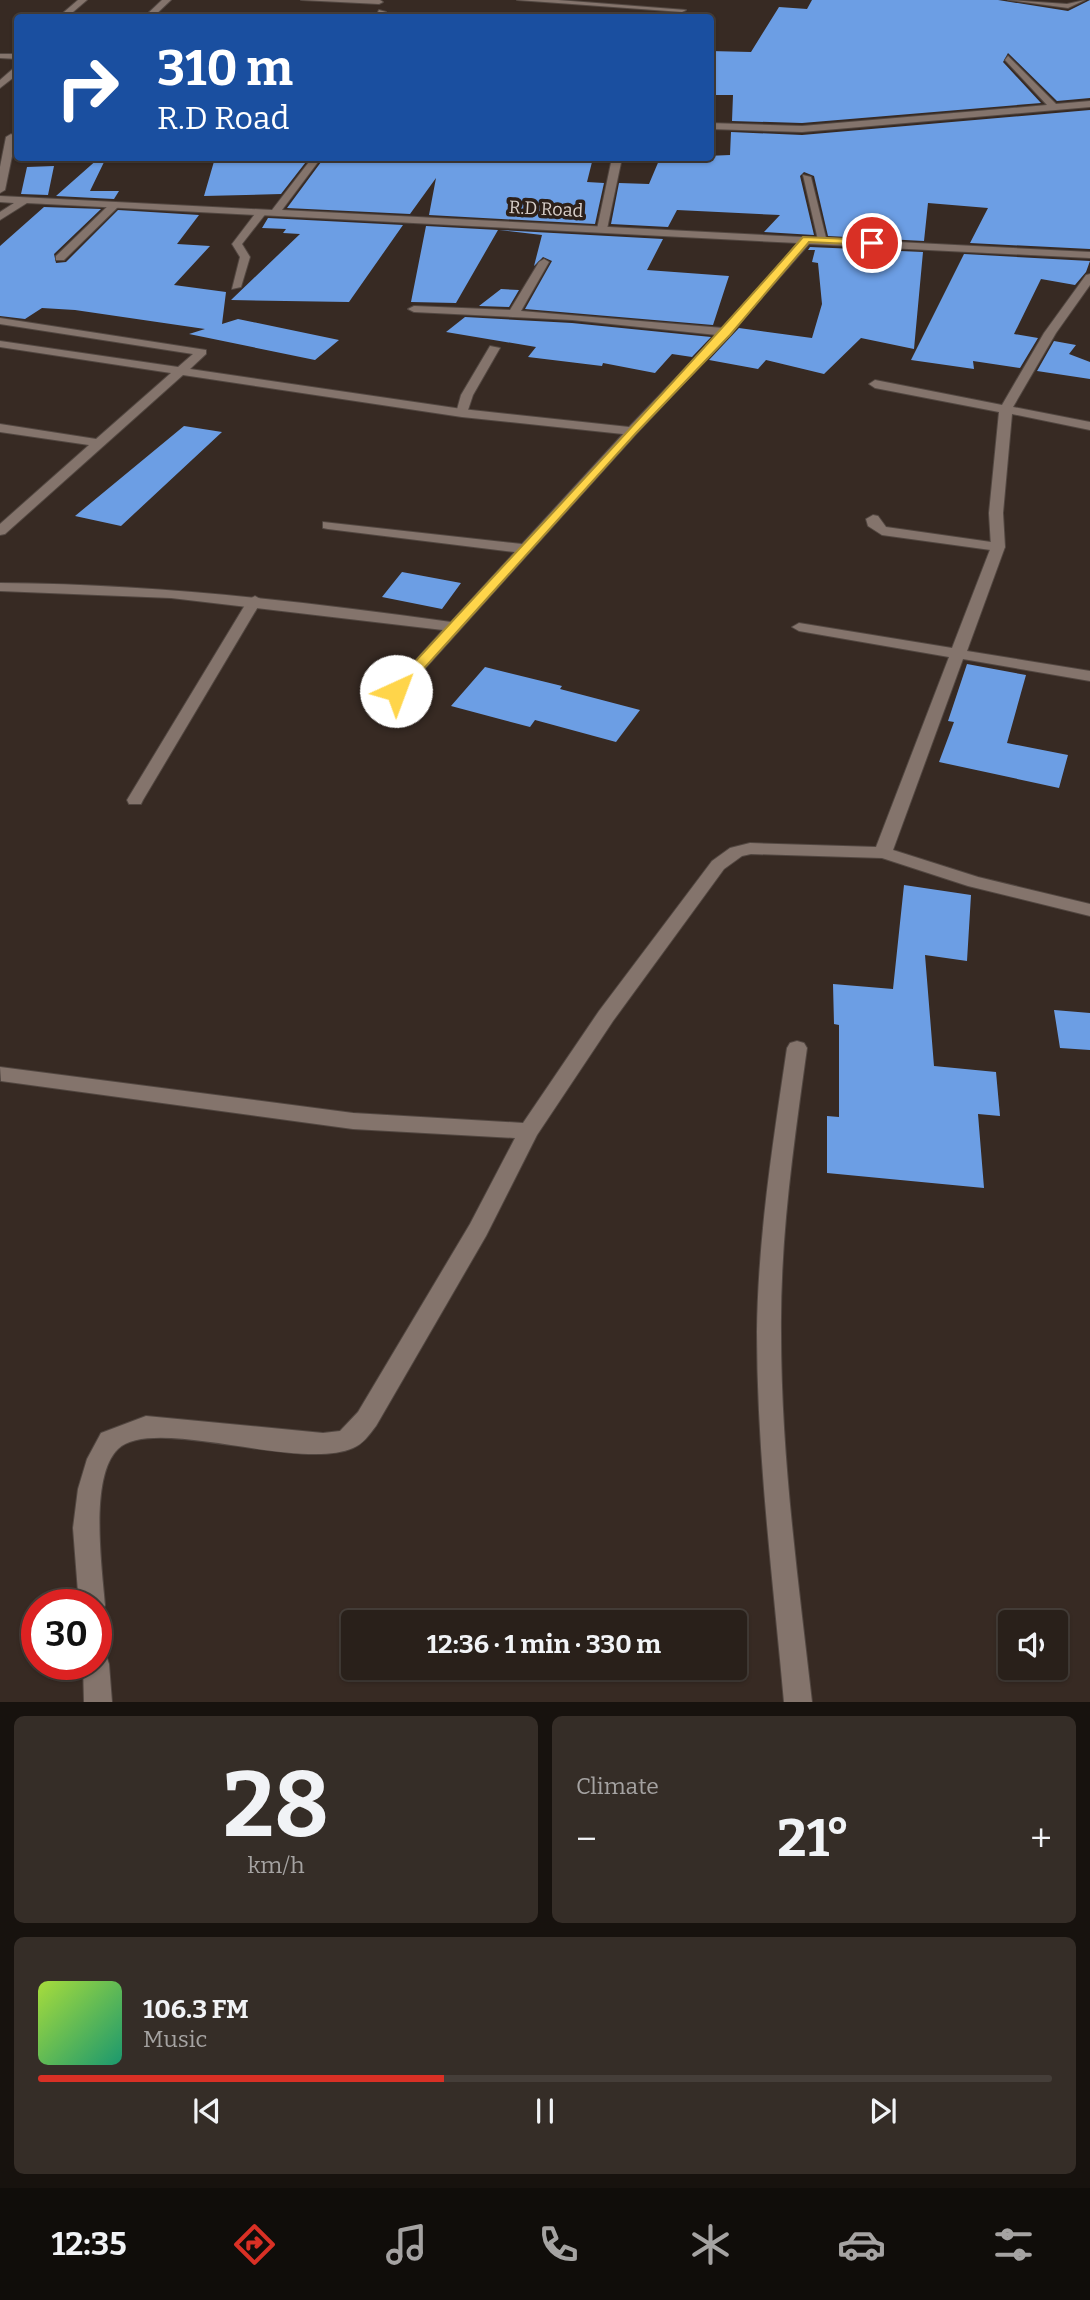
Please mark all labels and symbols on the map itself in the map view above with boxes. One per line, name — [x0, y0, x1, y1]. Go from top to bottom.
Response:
street label: R.D Road — [508, 196, 584, 222]
pin — [842, 213, 902, 273]
position arrow — [359, 654, 433, 728]
speed limit sign: 30 — [21, 1589, 112, 1680]

